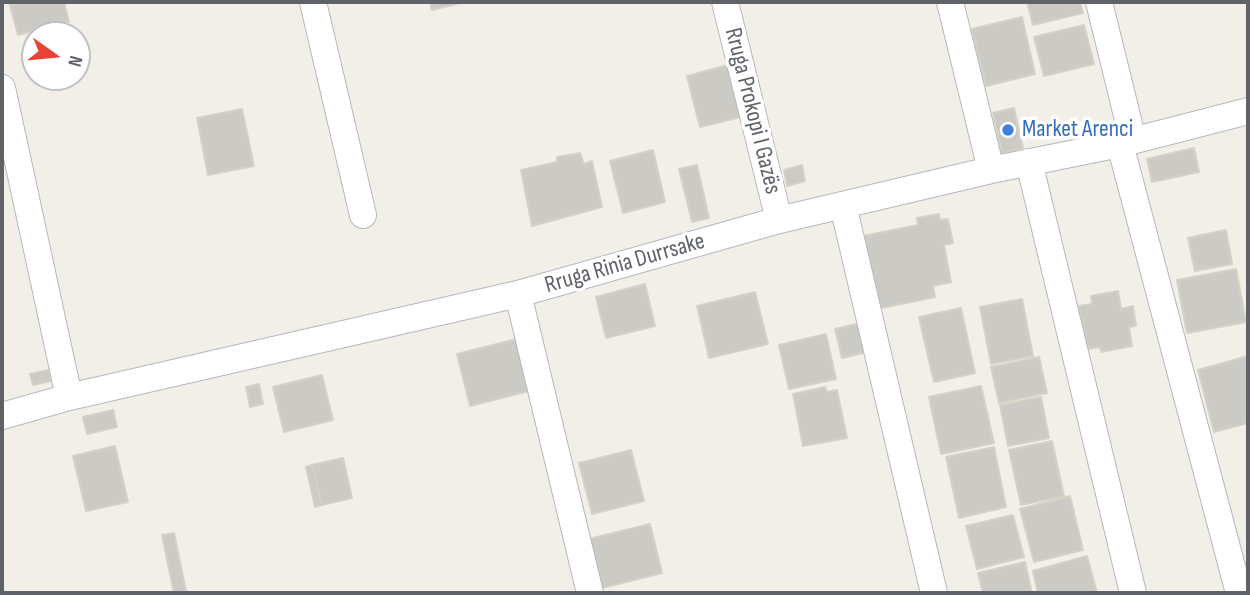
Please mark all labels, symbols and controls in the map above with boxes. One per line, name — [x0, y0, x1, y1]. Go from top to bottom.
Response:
north arrow — [21, 21, 91, 91]
street label: Rruga Prokopi I Gazës — [717, 25, 787, 197]
text: N — [62, 53, 87, 69]
place label: Market Arenci — [1022, 116, 1133, 144]
marker: Market Arenci — [1000, 122, 1016, 138]
street label: Rruga Rinia Durrsake — [542, 227, 708, 301]

